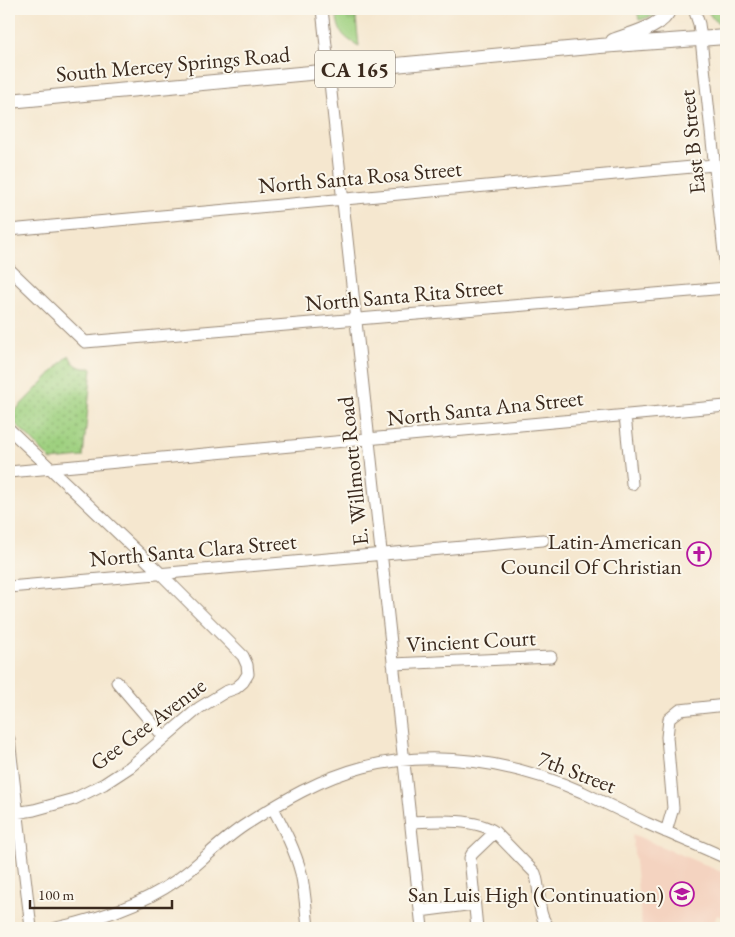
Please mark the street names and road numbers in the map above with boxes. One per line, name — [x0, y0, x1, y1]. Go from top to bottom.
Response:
street label: South Mercey Springs Road — [55, 39, 292, 89]
road number: CA 165 — [315, 51, 395, 88]
street label: East B Street — [672, 88, 712, 196]
street label: North Santa Rosa Street — [257, 154, 463, 200]
street label: North Santa Rita Street — [304, 272, 504, 318]
street label: North Santa Ana Street — [385, 383, 585, 433]
street label: E. Willmott Road — [331, 394, 375, 547]
street label: North Santa Clara Street — [88, 527, 298, 573]
street label: Vincient Court — [406, 623, 537, 659]
street label: Gee Gee Avenue — [84, 671, 212, 777]
street label: 7th Street — [534, 744, 620, 800]

